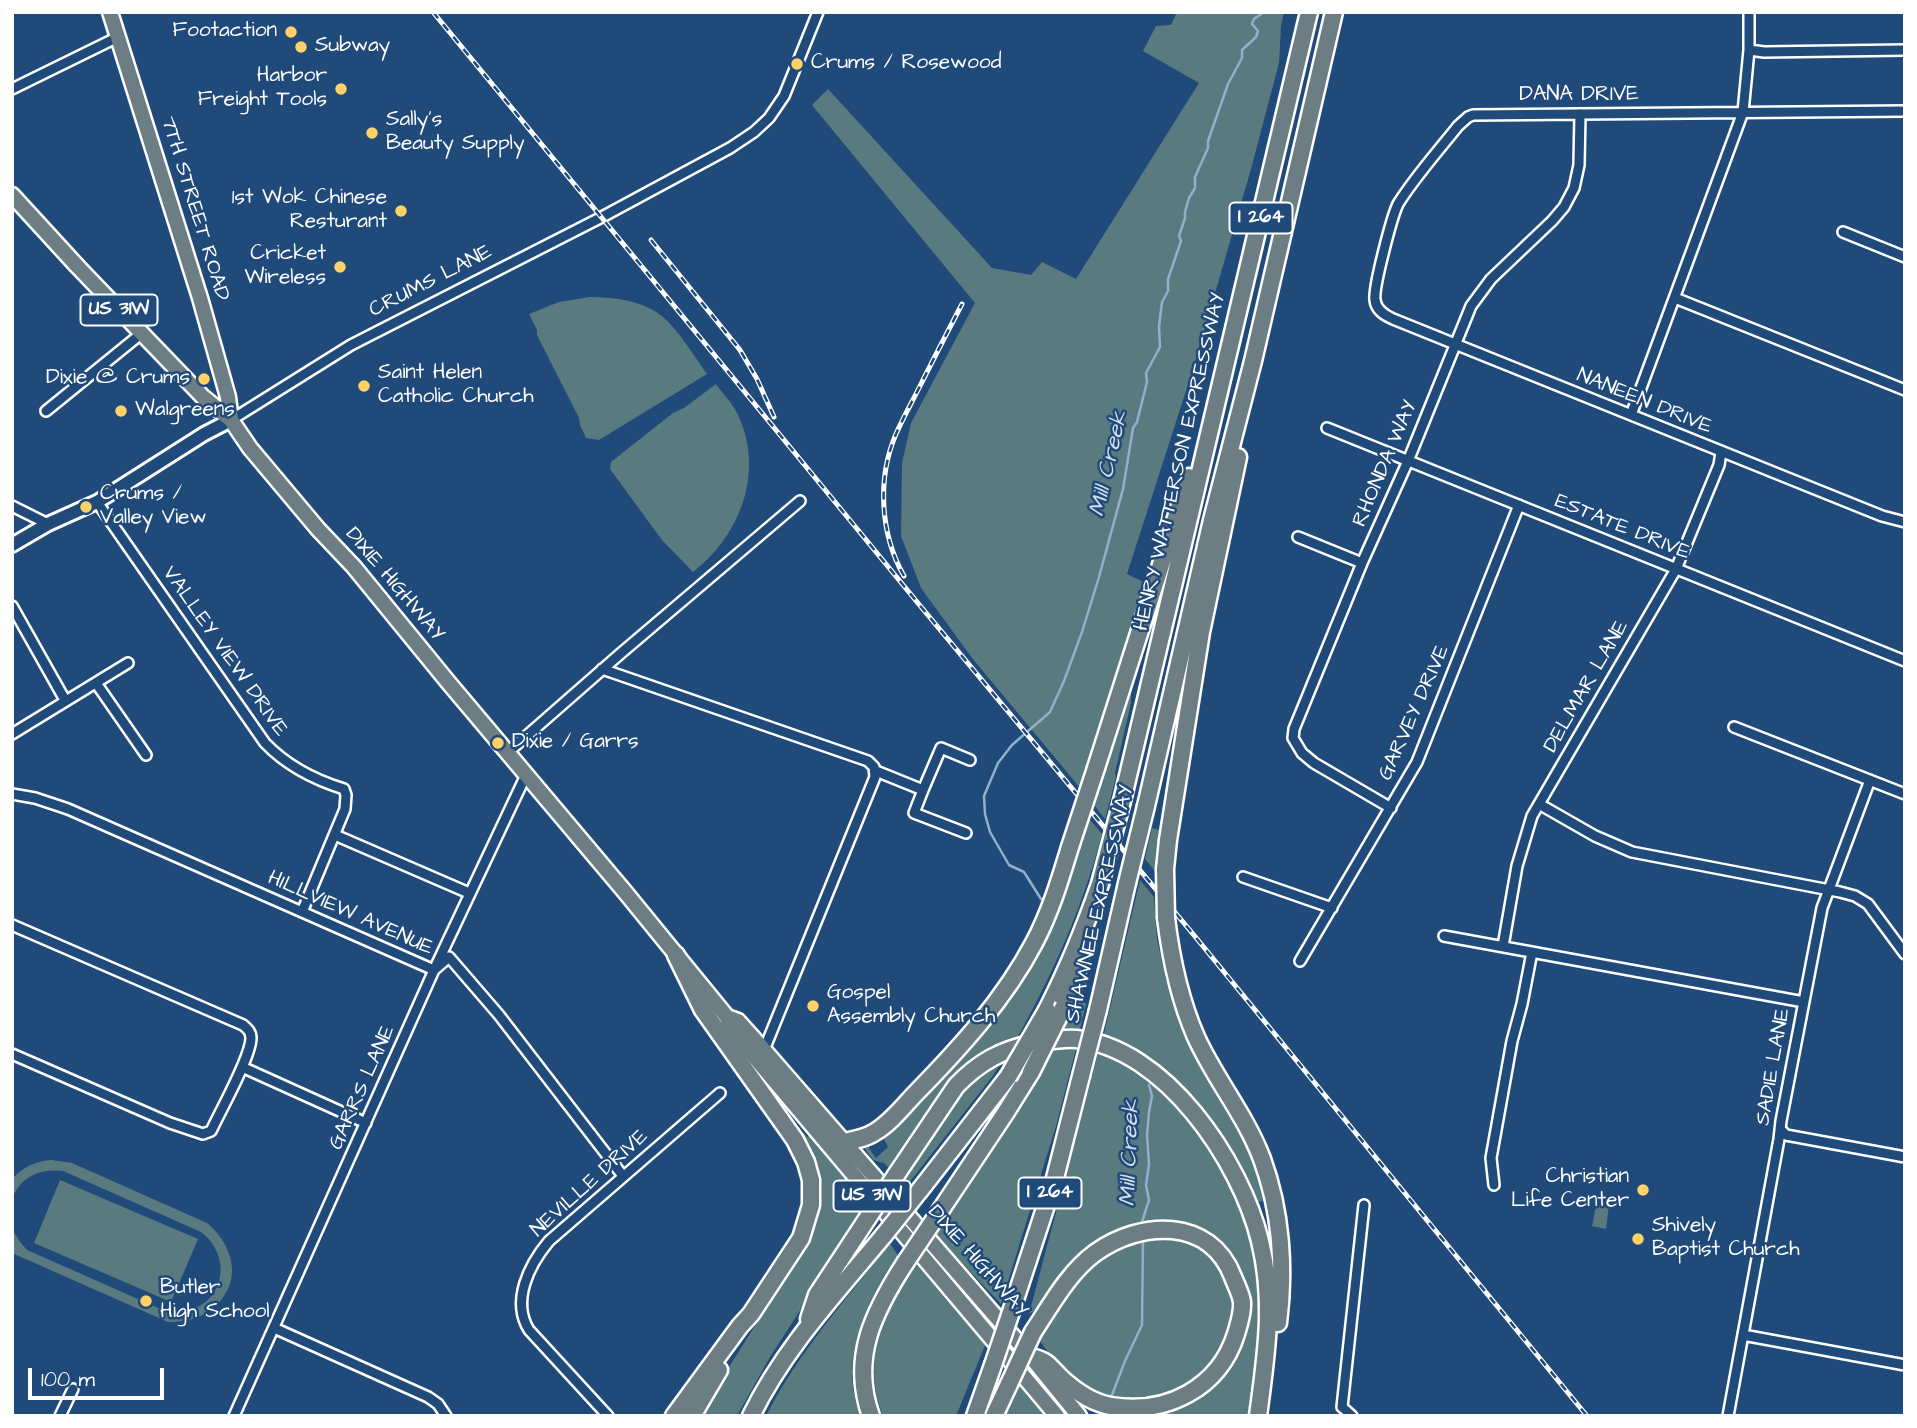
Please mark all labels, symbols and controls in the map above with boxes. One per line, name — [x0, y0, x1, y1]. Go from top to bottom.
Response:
place label: Footaction — [172, 19, 277, 45]
marker: Footaction — [283, 24, 299, 40]
place label: Subway — [315, 34, 390, 60]
marker: Subway — [293, 39, 309, 55]
place label: Crums / Rosewood — [811, 51, 1001, 77]
marker: Crums / Rosewood — [789, 56, 805, 72]
place label: Harbor Freight Tools — [198, 64, 327, 114]
marker: Harbor Freight Tools — [333, 81, 349, 97]
street label: DANA DRIVE — [1519, 83, 1639, 109]
place label: Sally's Beauty Supply — [386, 108, 524, 158]
street label: 7TH STREET ROAD — [154, 114, 234, 304]
marker: Sally's Beauty Supply — [364, 125, 380, 141]
place label: 1st Wok Chinese Resturant — [232, 186, 387, 236]
road number: I 264 — [1230, 202, 1292, 233]
marker: 1st Wok Chinese Resturant — [393, 203, 409, 219]
street label: CRUMS LANE — [365, 240, 497, 324]
place label: Cricket Wireless — [244, 242, 326, 292]
marker: Cricket Wireless — [332, 259, 348, 275]
street label: HENRY WATTERSON EXPRESSWAY — [1130, 291, 1232, 633]
road number: US 31W — [80, 294, 158, 326]
place label: Saint Helen Catholic Church — [378, 361, 534, 411]
street label: NANEEN DRIVE — [1573, 363, 1715, 441]
place label: Dixie @ Crums — [46, 366, 190, 392]
marker: Dixie @ Crums — [196, 371, 212, 387]
marker: Saint Helen Catholic Church — [356, 378, 372, 394]
street label: RHONDA WAY — [1348, 397, 1424, 531]
place label: Walgreens — [135, 398, 235, 424]
marker: Walgreens — [113, 403, 129, 419]
water label: Mill Creek — [1085, 409, 1135, 519]
place label: Crums / Valley View — [100, 482, 206, 532]
street label: ESTATE DRIVE — [1551, 489, 1693, 567]
marker: Crums / Valley View — [78, 499, 94, 515]
street label: DIXIE HIGHWAY — [339, 523, 449, 647]
street label: VALLEY VIEW DRIVE — [156, 562, 292, 742]
street label: DELMAR LANE — [1539, 616, 1635, 758]
street label: GARVEY DRIVE — [1374, 641, 1456, 785]
place label: Dixie / Garrs — [512, 730, 639, 756]
marker: Dixie / Garrs — [490, 735, 506, 751]
street label: SHAWNEE EXPRESSWAY — [1061, 783, 1141, 1025]
street label: HILLVIEW AVENUE — [263, 866, 437, 962]
place label: Gospel Assembly Church — [827, 981, 995, 1031]
marker: Gospel Assembly Church — [805, 998, 821, 1014]
street label: SADIE LANE — [1751, 1007, 1797, 1127]
street label: GARRS LANE — [324, 1022, 402, 1154]
water label: Mill Creek — [1115, 1099, 1147, 1207]
street label: NEVILLE DRIVE — [526, 1125, 654, 1243]
place label: Christian Life Center — [1511, 1165, 1629, 1215]
road number: I 264 — [1018, 1177, 1082, 1208]
road number: US 31W — [834, 1180, 910, 1212]
marker: Christian Life Center — [1635, 1182, 1651, 1198]
street label: DIXIE HIGHWAY — [921, 1201, 1033, 1323]
place label: Shively Baptist Church — [1652, 1214, 1800, 1264]
marker: Shively Baptist Church — [1630, 1231, 1646, 1247]
place label: Butler High School — [160, 1276, 270, 1326]
marker: Butler High School — [138, 1293, 154, 1309]
scale bar — [32, 1354, 168, 1398]
text: 100 m — [41, 1365, 95, 1394]

